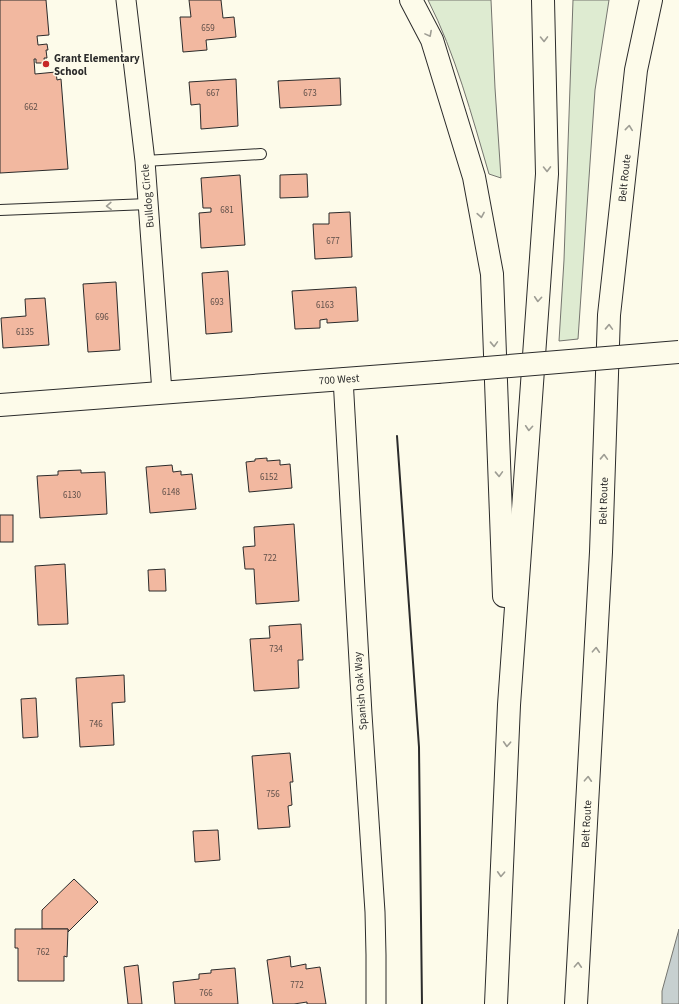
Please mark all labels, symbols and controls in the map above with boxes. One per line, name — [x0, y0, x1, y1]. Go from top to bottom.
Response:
house number: 659 — [201, 22, 215, 35]
one-way arrow — [424, 30, 432, 38]
one-way arrow — [540, 36, 548, 42]
place label: Grant Elementary School — [54, 51, 140, 79]
marker: Grant Elementary School — [41, 59, 51, 69]
house number: 667 — [206, 87, 220, 100]
house number: 673 — [303, 87, 317, 100]
house number: 662 — [24, 101, 38, 114]
one-way arrow — [625, 125, 634, 131]
street label: Belt Route — [615, 153, 635, 203]
street label: Bulldog Circle — [137, 163, 158, 228]
one-way arrow — [543, 166, 551, 172]
one-way arrow — [106, 202, 112, 210]
house number: 681 — [220, 204, 234, 217]
one-way arrow — [476, 212, 484, 219]
house number: 677 — [326, 235, 340, 248]
house number: 693 — [210, 296, 224, 309]
one-way arrow — [533, 296, 542, 302]
house number: 6163 — [316, 299, 334, 312]
house number: 696 — [95, 311, 109, 324]
one-way arrow — [604, 324, 613, 330]
house number: 6135 — [16, 326, 34, 339]
one-way arrow — [490, 341, 499, 347]
street label: 700 West — [318, 371, 360, 388]
one-way arrow — [524, 425, 533, 431]
one-way arrow — [600, 454, 609, 460]
house number: 6152 — [260, 471, 278, 484]
one-way arrow — [495, 471, 504, 477]
street label: Belt Route — [595, 476, 612, 525]
house number: 6148 — [162, 486, 180, 499]
house number: 6130 — [63, 489, 81, 502]
house number: 722 — [263, 552, 277, 565]
house number: 734 — [269, 643, 283, 656]
one-way arrow — [591, 647, 600, 653]
street label: Spanish Oak Way — [350, 651, 371, 731]
house number: 746 — [89, 718, 103, 731]
one-way arrow — [503, 741, 511, 747]
one-way arrow — [584, 776, 593, 782]
house number: 756 — [266, 788, 280, 801]
street label: Belt Route — [578, 799, 595, 848]
one-way arrow — [497, 871, 506, 877]
house number: 762 — [36, 946, 50, 959]
one-way arrow — [573, 962, 582, 968]
house number: 772 — [290, 979, 304, 992]
house number: 766 — [199, 987, 213, 1000]

